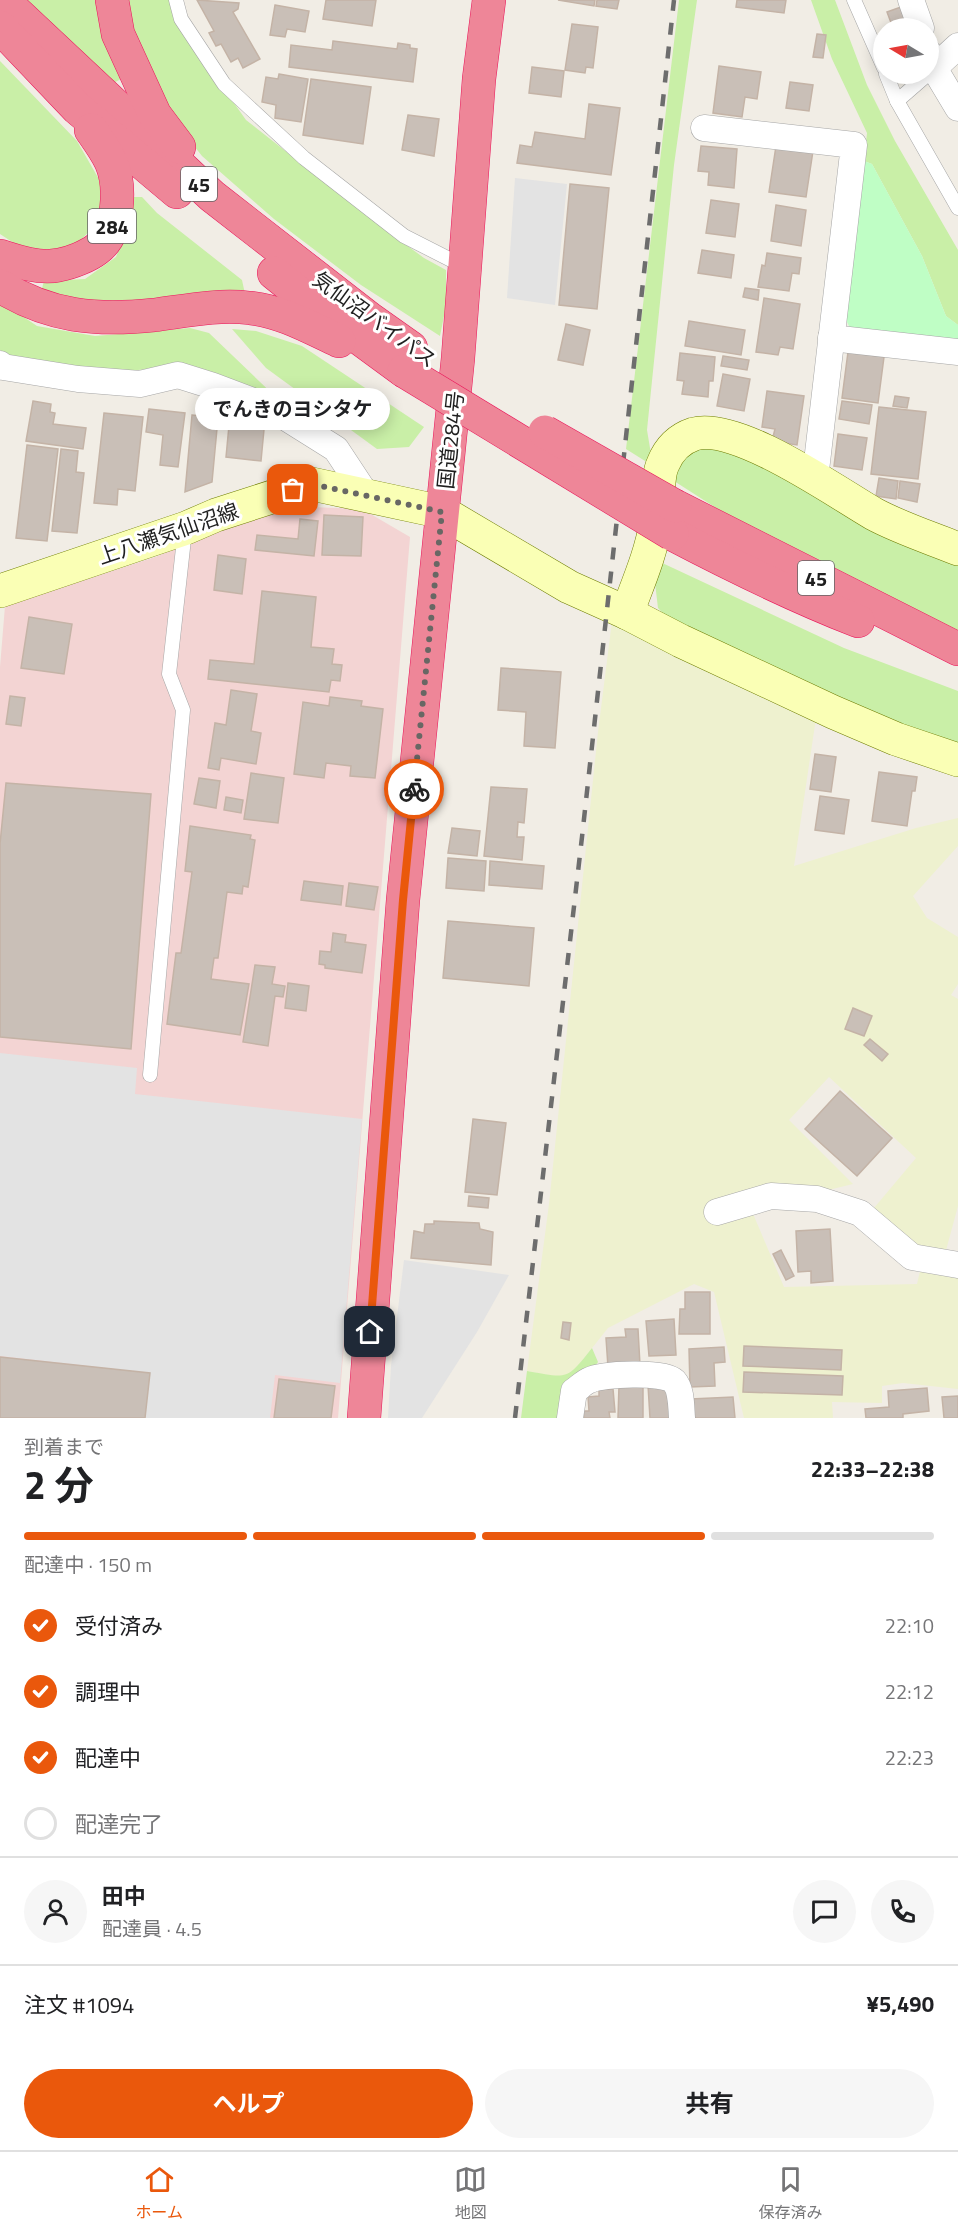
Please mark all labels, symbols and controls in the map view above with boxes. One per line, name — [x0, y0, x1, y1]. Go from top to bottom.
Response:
north arrow — [873, 18, 939, 84]
map controls — [873, 18, 939, 84]
road number: 45 — [181, 167, 217, 201]
road number: 284 — [88, 209, 136, 243]
street label: 気仙沼バイパス — [306, 263, 444, 375]
callout: でんきのヨシタケ — [196, 388, 391, 430]
street label: 国道284号 — [429, 389, 471, 491]
text: でんきのヨシタケ — [213, 393, 373, 424]
pin — [267, 464, 318, 515]
icon: bag — [276, 473, 309, 506]
street label: 上八瀬気仙沼線 — [93, 494, 243, 572]
road number: 45 — [798, 561, 834, 595]
courier — [384, 759, 444, 819]
icon: bike — [398, 773, 431, 806]
pin — [344, 1306, 395, 1357]
icon: home — [353, 1315, 386, 1348]
text: 到着まで — [24, 1431, 104, 1462]
text: 22:33–22:38 — [811, 1452, 934, 1486]
text: 2 分 — [24, 1455, 93, 1514]
text: 配達中 · 150 m — [24, 1549, 152, 1580]
icon: check — [24, 1609, 57, 1642]
text: 受付済み — [75, 1609, 163, 1643]
text: 22:10 — [885, 1610, 934, 1641]
icon: check — [24, 1675, 57, 1708]
text: 調理中 — [75, 1675, 141, 1709]
text: 22:12 — [885, 1676, 934, 1707]
icon: check — [24, 1741, 57, 1774]
text: 配達中 — [75, 1741, 141, 1775]
text: 22:23 — [885, 1742, 934, 1773]
text: 配達完了 — [75, 1807, 163, 1841]
text: 田中 — [102, 1879, 146, 1913]
button: person — [24, 1880, 87, 1943]
button: chat — [793, 1880, 856, 1943]
button: phone — [871, 1880, 934, 1943]
text: 配達員 · 4.5 — [102, 1913, 202, 1944]
text: ¥5,490 — [867, 1987, 934, 2021]
text: 注文 #1094 — [24, 1988, 134, 2022]
button: ヘルプ — [24, 2069, 473, 2138]
button: 共有 — [485, 2069, 934, 2138]
tab: ホーム — [136, 2163, 183, 2224]
tab: 地図 — [454, 2163, 487, 2224]
tab: 保存済み — [758, 2163, 822, 2224]

